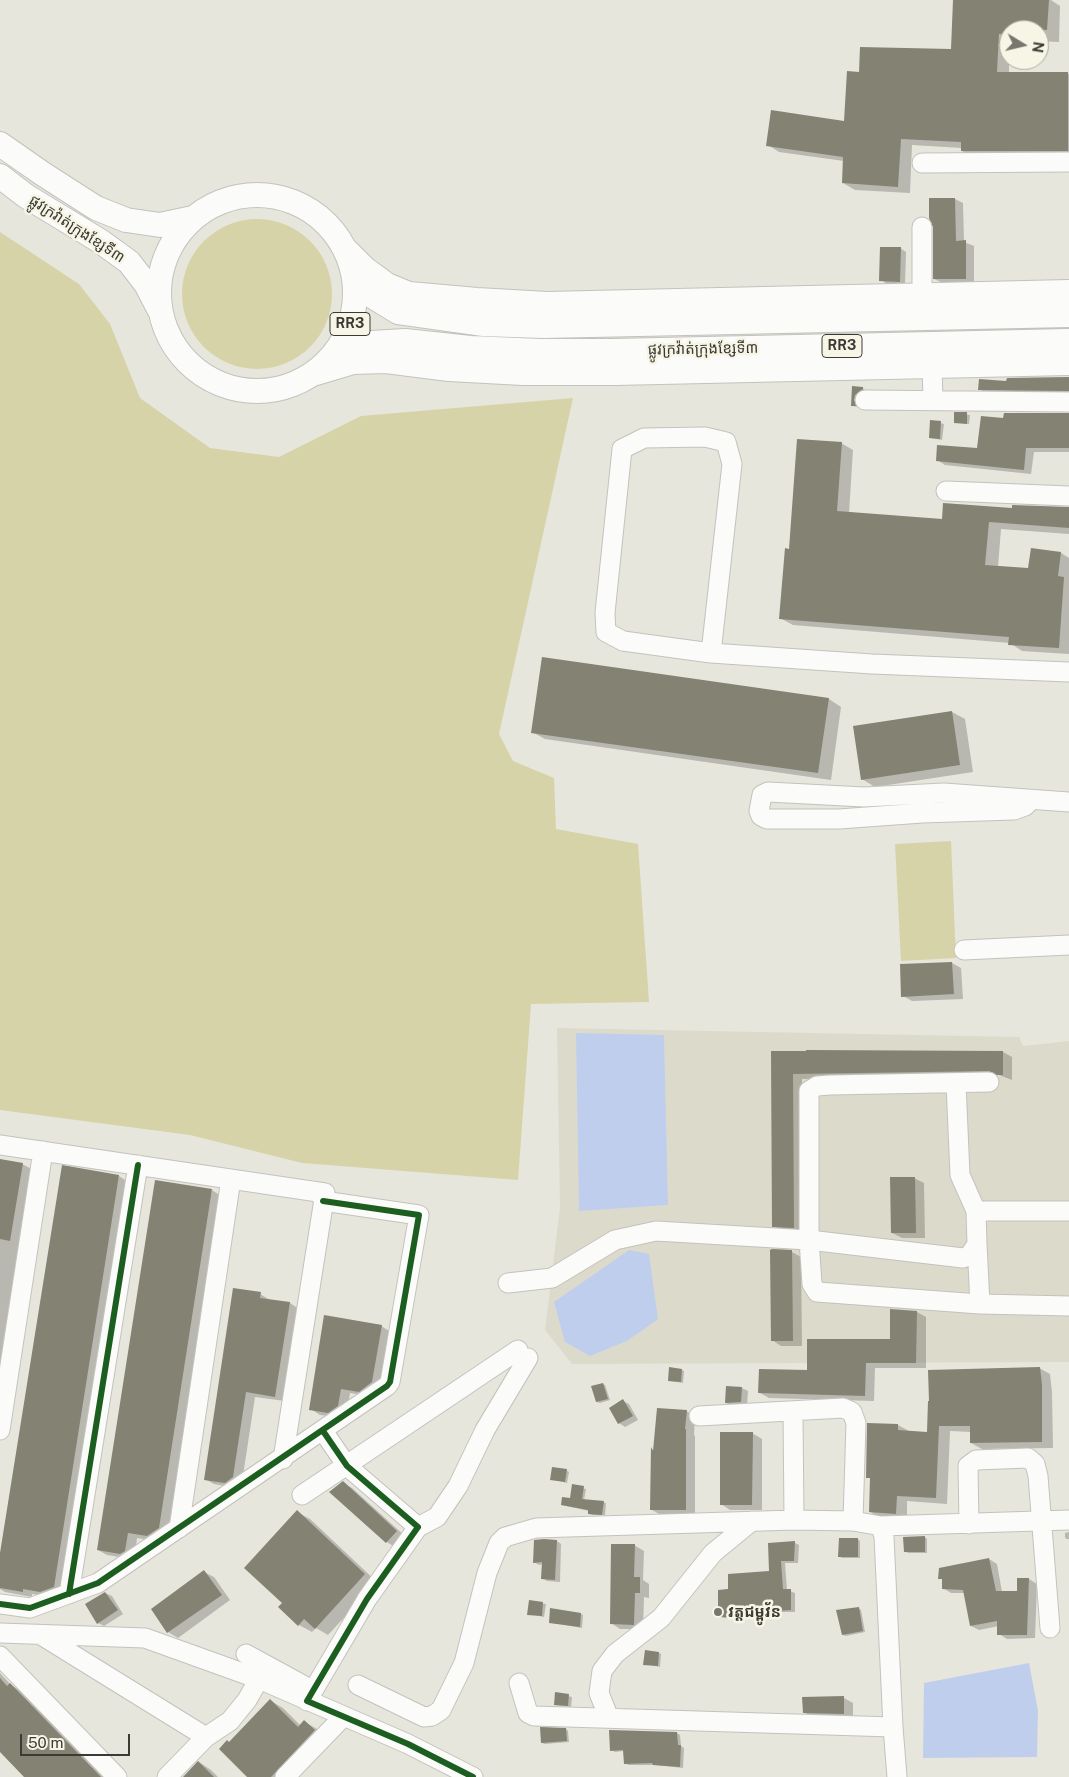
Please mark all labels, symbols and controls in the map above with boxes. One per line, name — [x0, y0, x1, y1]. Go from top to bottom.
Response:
north arrow — [999, 20, 1049, 70]
text: N — [1029, 41, 1047, 54]
street label: ផ្លូវក្រវ៉ាត់ក្រុងខ្សែទី៣ — [26, 191, 128, 267]
road number: RR3 — [330, 312, 370, 336]
road number: RR3 — [822, 334, 862, 358]
street label: ផ្លូវក្រវ៉ាត់ក្រុងខ្សែទី៣ — [648, 339, 758, 359]
place label: វត្តជម្ពូវ័ន — [728, 1603, 781, 1621]
marker: វត្តជម្ពូវ័ន — [712, 1606, 724, 1618]
scale bar — [22, 1724, 132, 1756]
text: 50 m — [28, 1734, 63, 1751]

